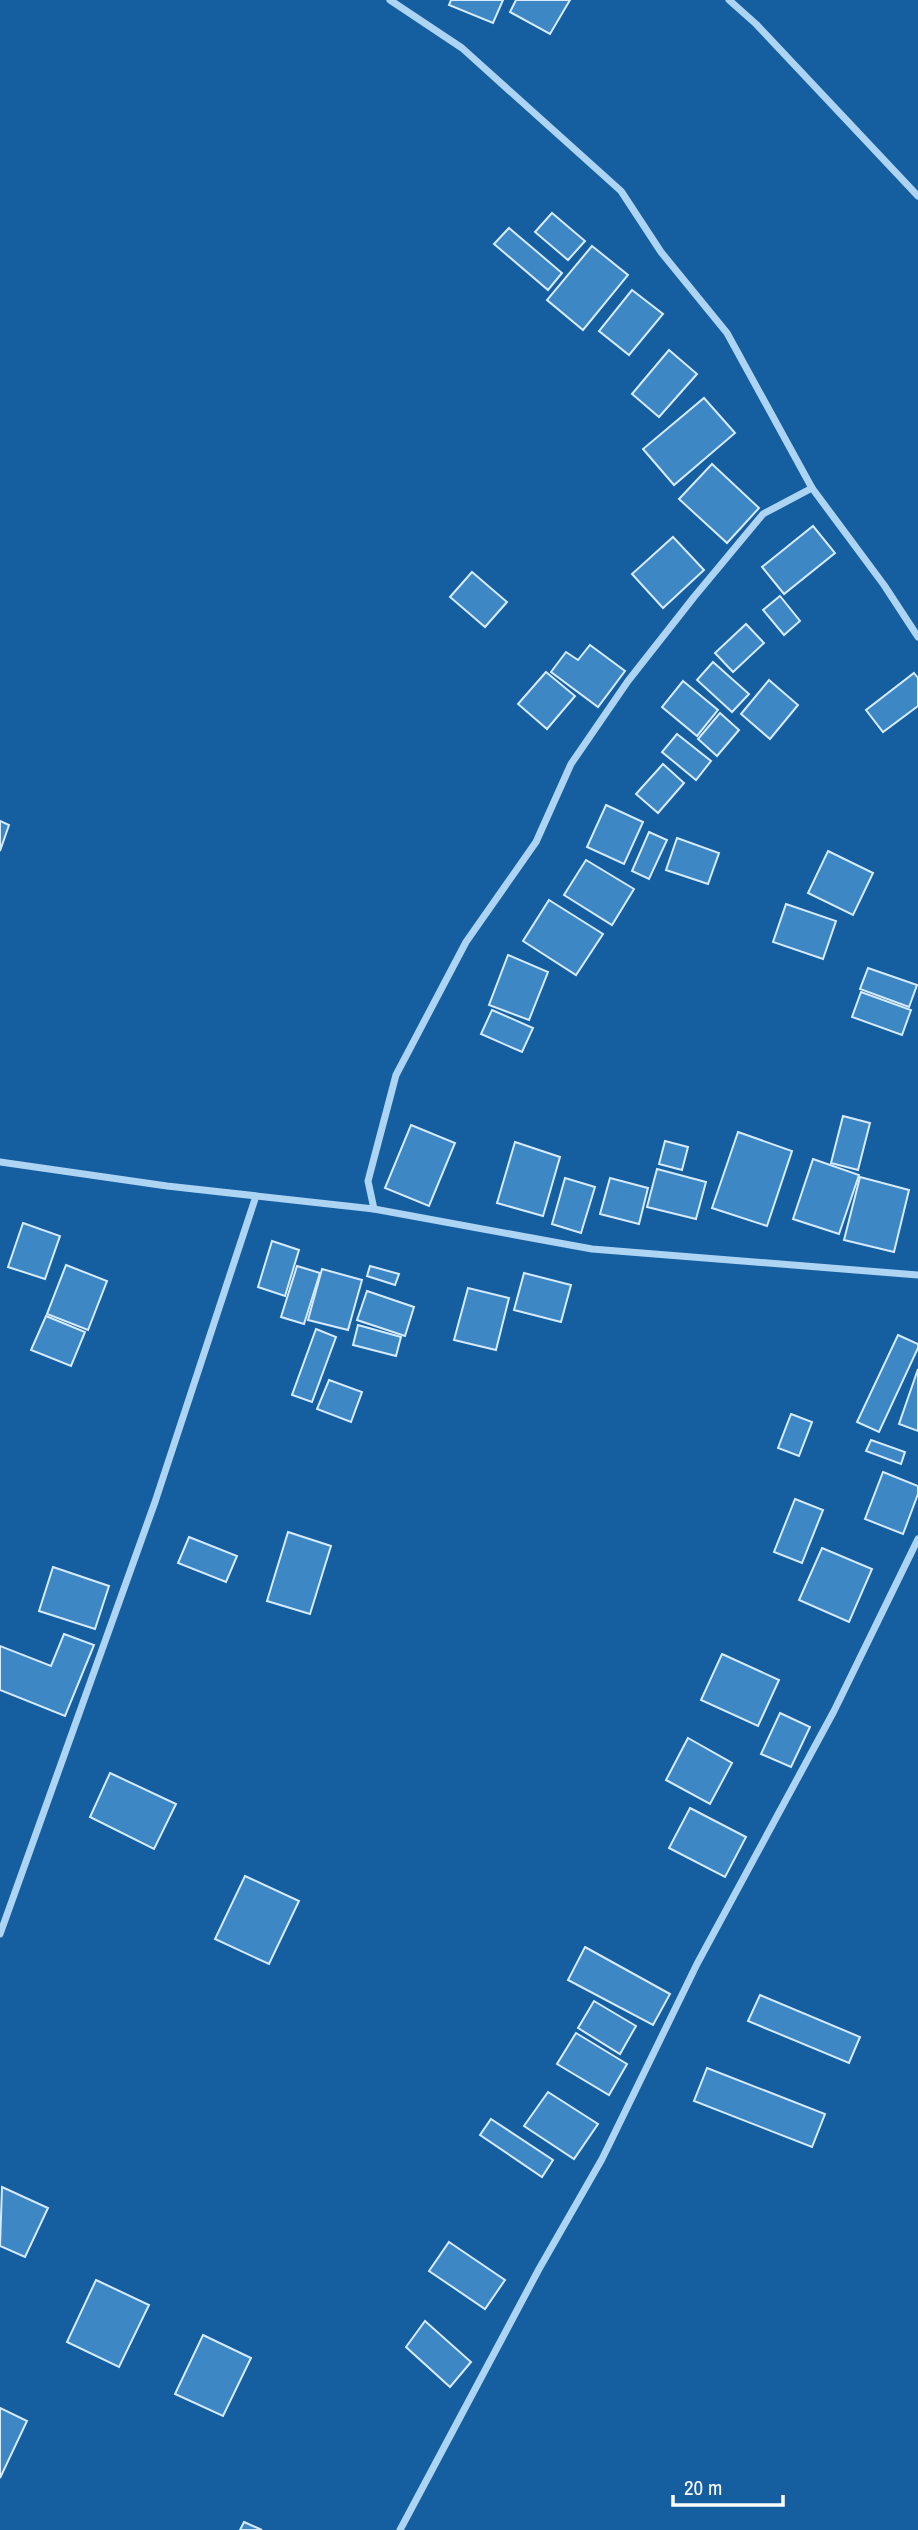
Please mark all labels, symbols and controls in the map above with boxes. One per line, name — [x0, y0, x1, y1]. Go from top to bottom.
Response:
scale bar — [673, 2464, 783, 2508]
text: 20 m — [684, 2473, 722, 2502]

